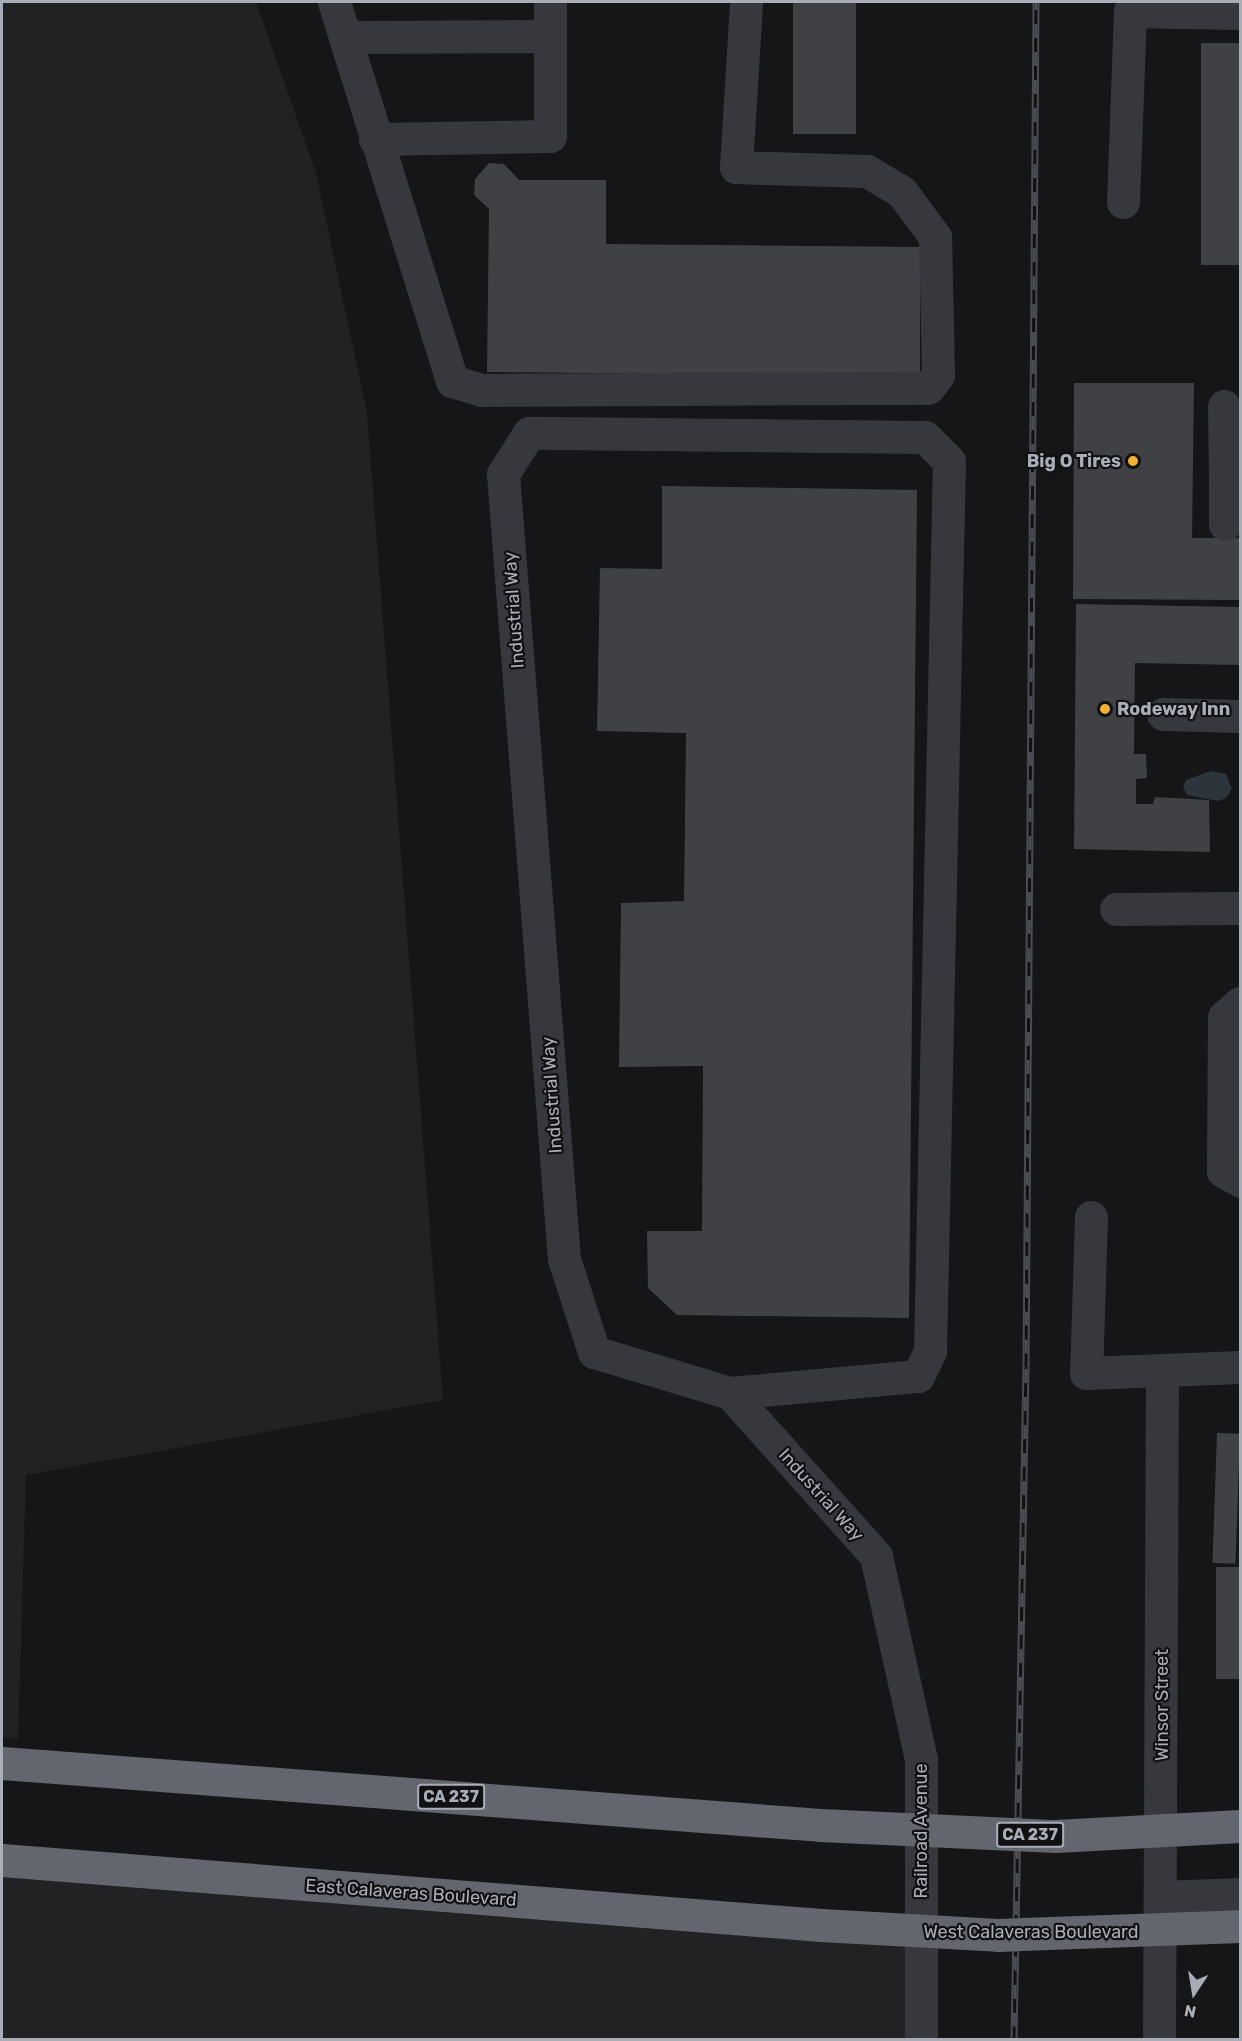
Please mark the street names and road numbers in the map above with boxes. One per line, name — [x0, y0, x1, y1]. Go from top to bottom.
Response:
street label: Industrial Way — [499, 551, 529, 669]
street label: Industrial Way — [537, 1036, 567, 1154]
street label: Industrial Way — [774, 1444, 868, 1546]
street label: Winsor Street — [1151, 1649, 1173, 1761]
street label: Railroad Avenue — [910, 1763, 932, 1899]
road number: CA 237 — [416, 1784, 486, 1810]
road number: CA 237 — [996, 1822, 1064, 1848]
street label: East Calaveras Boulevard — [305, 1875, 517, 1911]
street label: West Calaveras Boulevard — [924, 1921, 1138, 1943]

